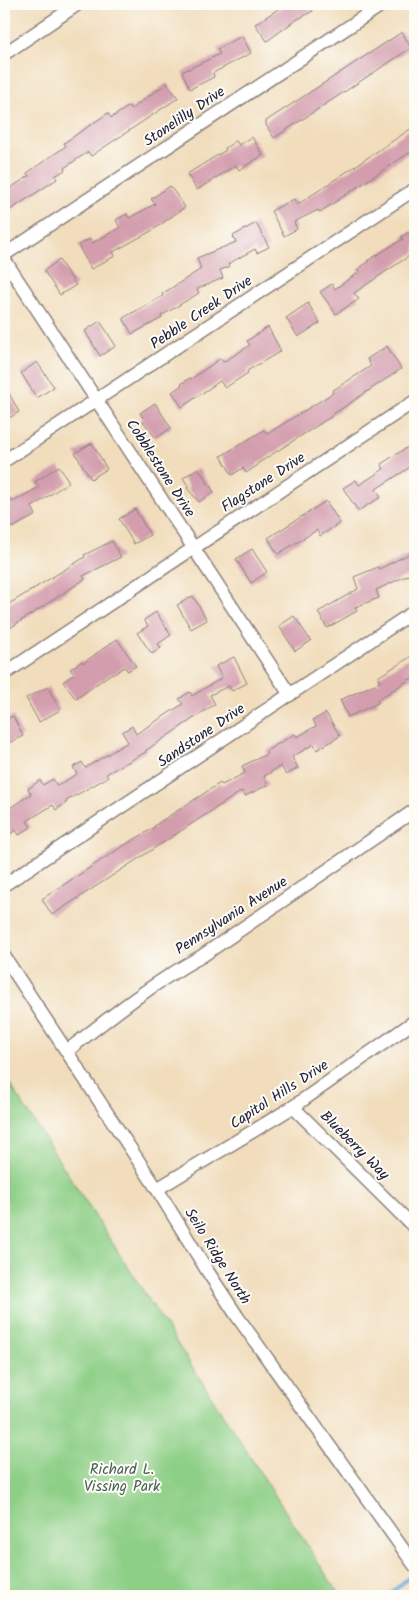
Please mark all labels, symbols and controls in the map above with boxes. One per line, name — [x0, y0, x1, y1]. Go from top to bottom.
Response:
street label: Stonelilly Drive — [139, 80, 231, 153]
street label: Pebble Creek Drive — [146, 270, 258, 356]
street label: Cobblestone Drive — [119, 415, 201, 523]
street label: Flagstone Drive — [216, 446, 311, 519]
street label: Sandstone Drive — [153, 697, 251, 774]
street label: Pennsylvania Avenue — [170, 870, 293, 961]
street label: Capitol Hills Drive — [225, 1054, 334, 1136]
street label: Blueberry Way — [314, 1105, 395, 1187]
street label: Seilo Ridge North — [178, 1203, 257, 1310]
park label: Richard L. Vissing Park — [84, 1458, 161, 1499]

